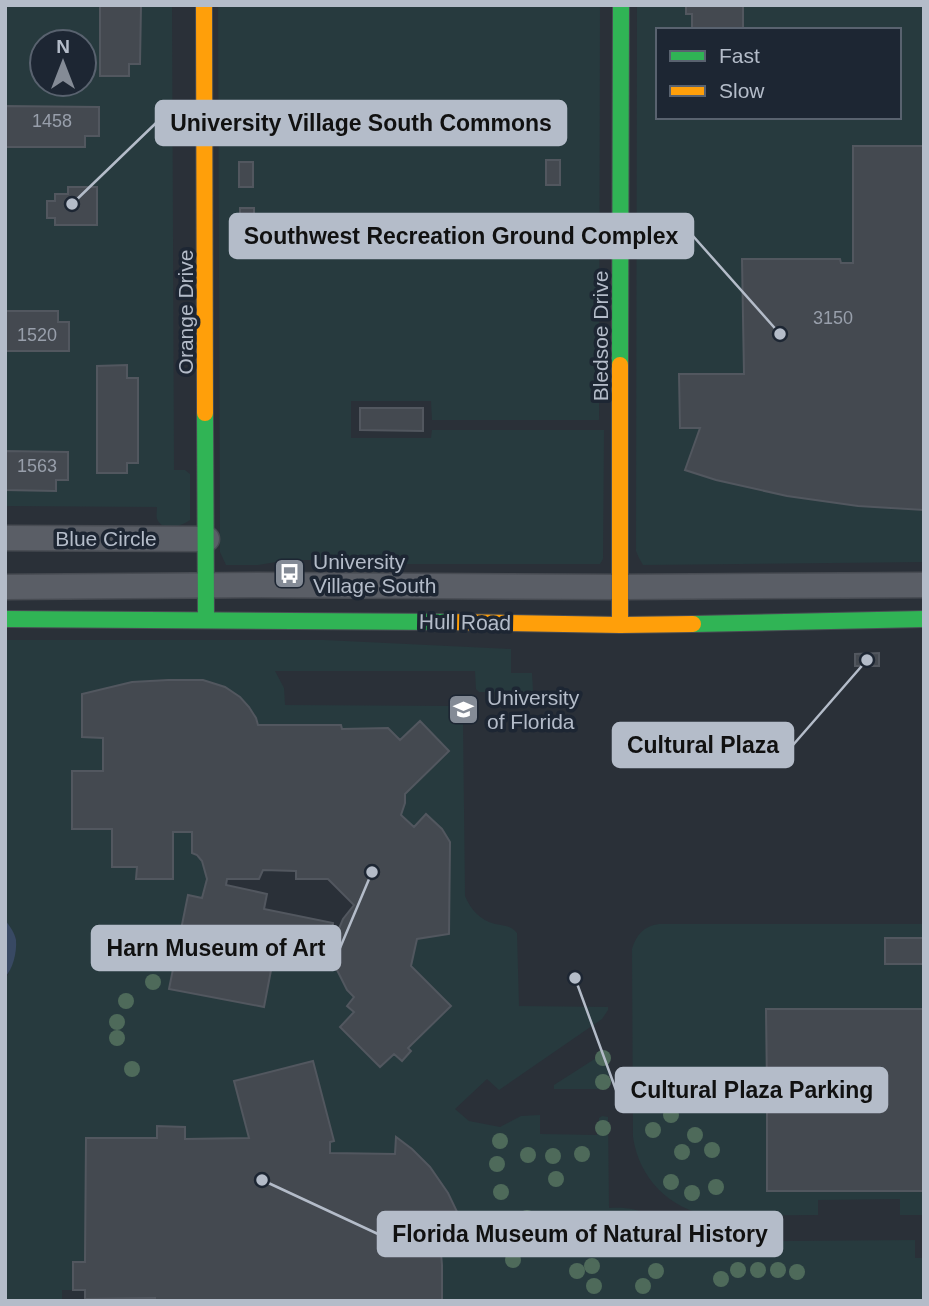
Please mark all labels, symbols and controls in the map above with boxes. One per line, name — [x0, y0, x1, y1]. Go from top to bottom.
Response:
north arrow — [28, 28, 98, 98]
legend — [656, 28, 901, 119]
text: N — [56, 36, 70, 57]
text: Fast — [719, 44, 760, 67]
text: Slow — [719, 79, 765, 102]
callout: University Village South Commons — [156, 101, 566, 145]
text: University Village South Commons — [170, 110, 552, 136]
house number: 1458 — [32, 111, 72, 131]
callout: Southwest Recreation Ground Complex — [230, 214, 693, 258]
text: Southwest Recreation Ground Complex — [244, 223, 678, 249]
street label: Orange Drive — [174, 250, 197, 374]
street label: Bledsoe Drive — [589, 271, 612, 401]
house number: 3150 — [813, 308, 853, 328]
house number: 1520 — [17, 325, 57, 345]
house number: 1563 — [17, 456, 57, 476]
street label: Blue Circle — [55, 527, 157, 550]
place label: University Village South — [313, 550, 436, 597]
bus stop icon: University Village South — [273, 556, 307, 590]
street label: Hull Road — [419, 610, 511, 634]
place label: University of Florida — [487, 686, 580, 733]
school or university icon: University of Florida — [447, 692, 481, 726]
callout: Cultural Plaza — [613, 723, 793, 767]
text: Cultural Plaza — [627, 732, 779, 758]
callout: Harn Museum of Art — [92, 926, 340, 970]
text: Harn Museum of Art — [107, 935, 326, 961]
callout: Cultural Plaza Parking — [616, 1068, 887, 1112]
text: Cultural Plaza Parking — [631, 1077, 873, 1103]
callout: Florida Museum of Natural History — [378, 1212, 782, 1256]
text: Florida Museum of Natural History — [392, 1221, 768, 1247]

